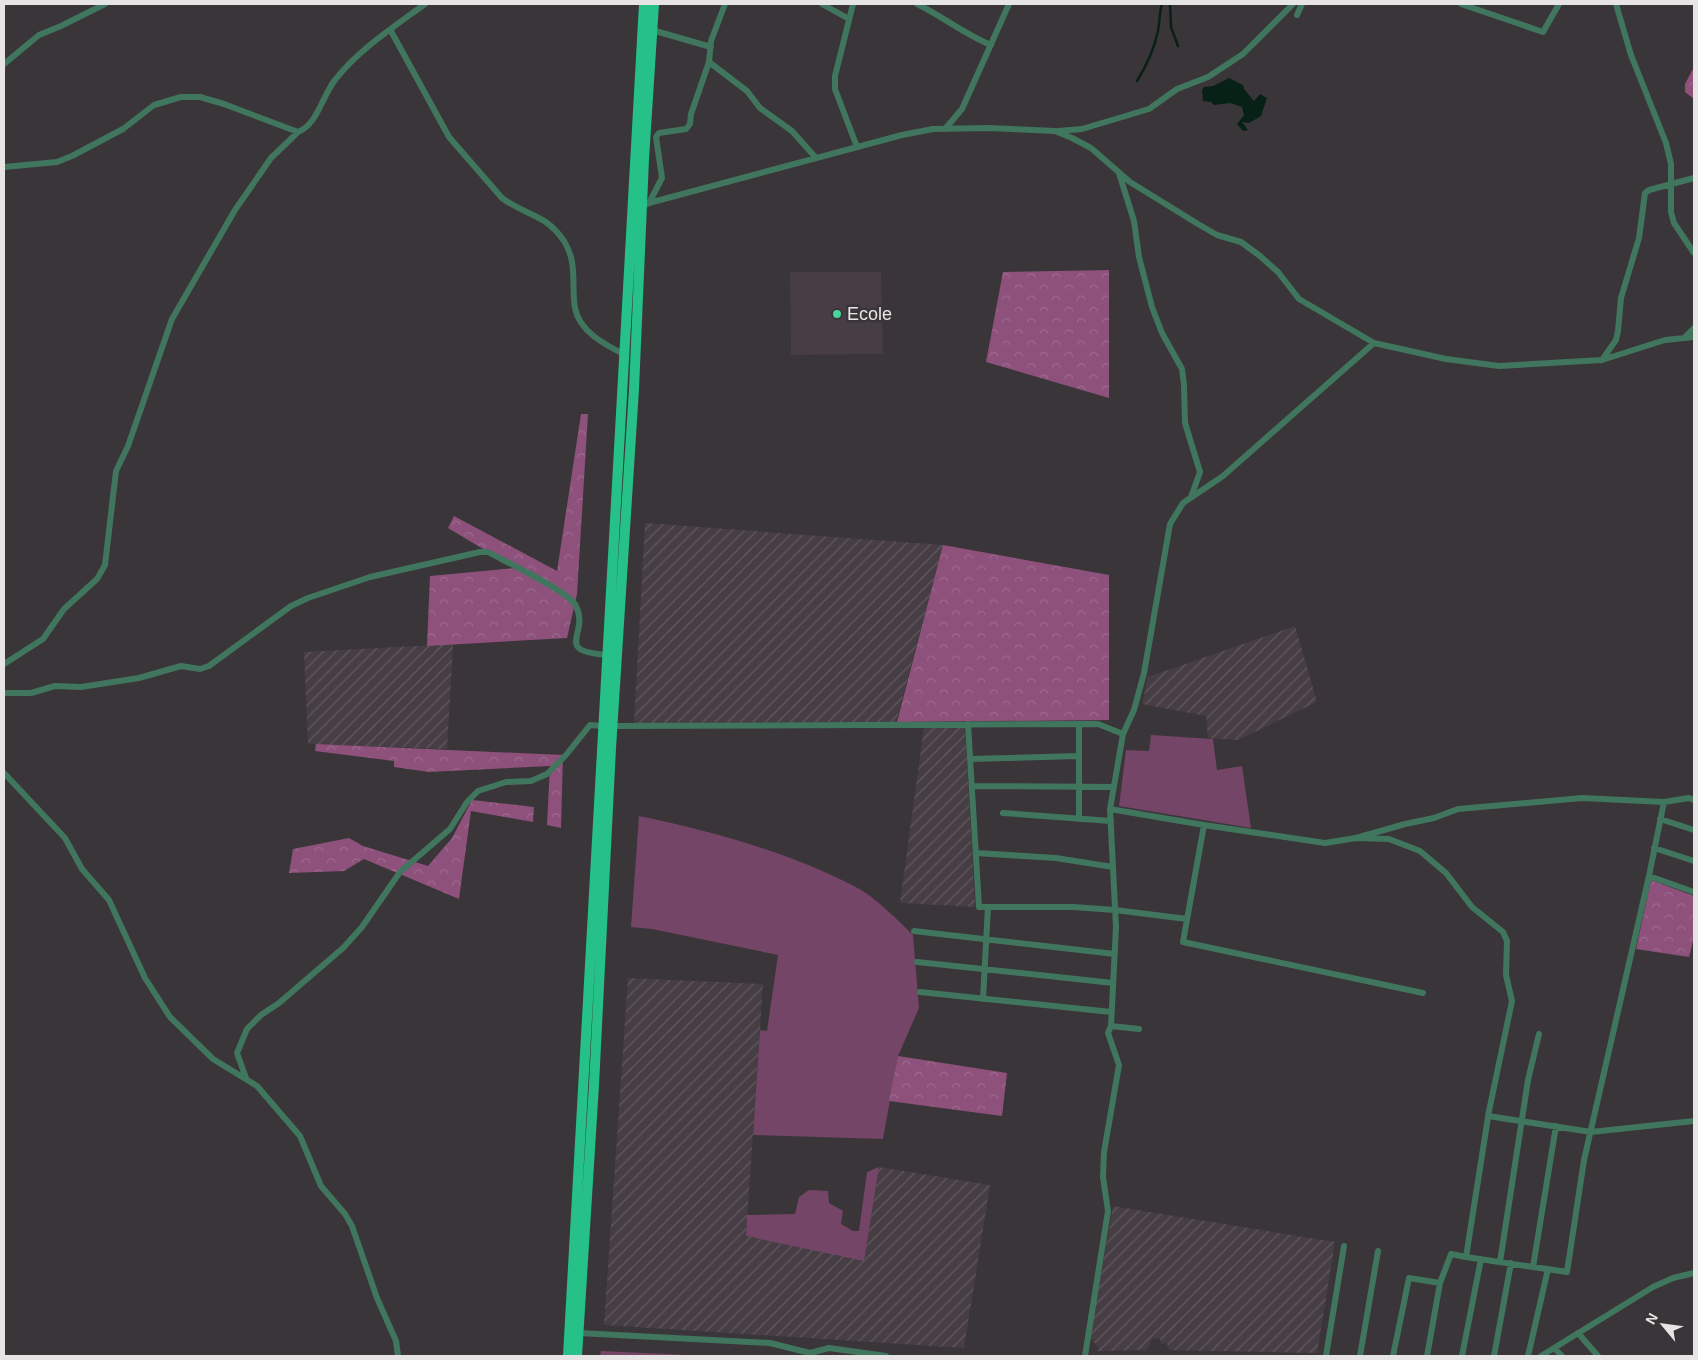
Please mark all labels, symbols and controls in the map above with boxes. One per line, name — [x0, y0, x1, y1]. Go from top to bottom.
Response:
place label: Ecole — [847, 304, 892, 324]
marker: Ecole — [831, 308, 843, 320]
north arrow — [1638, 1300, 1688, 1350]
text: N — [1642, 1310, 1661, 1327]

